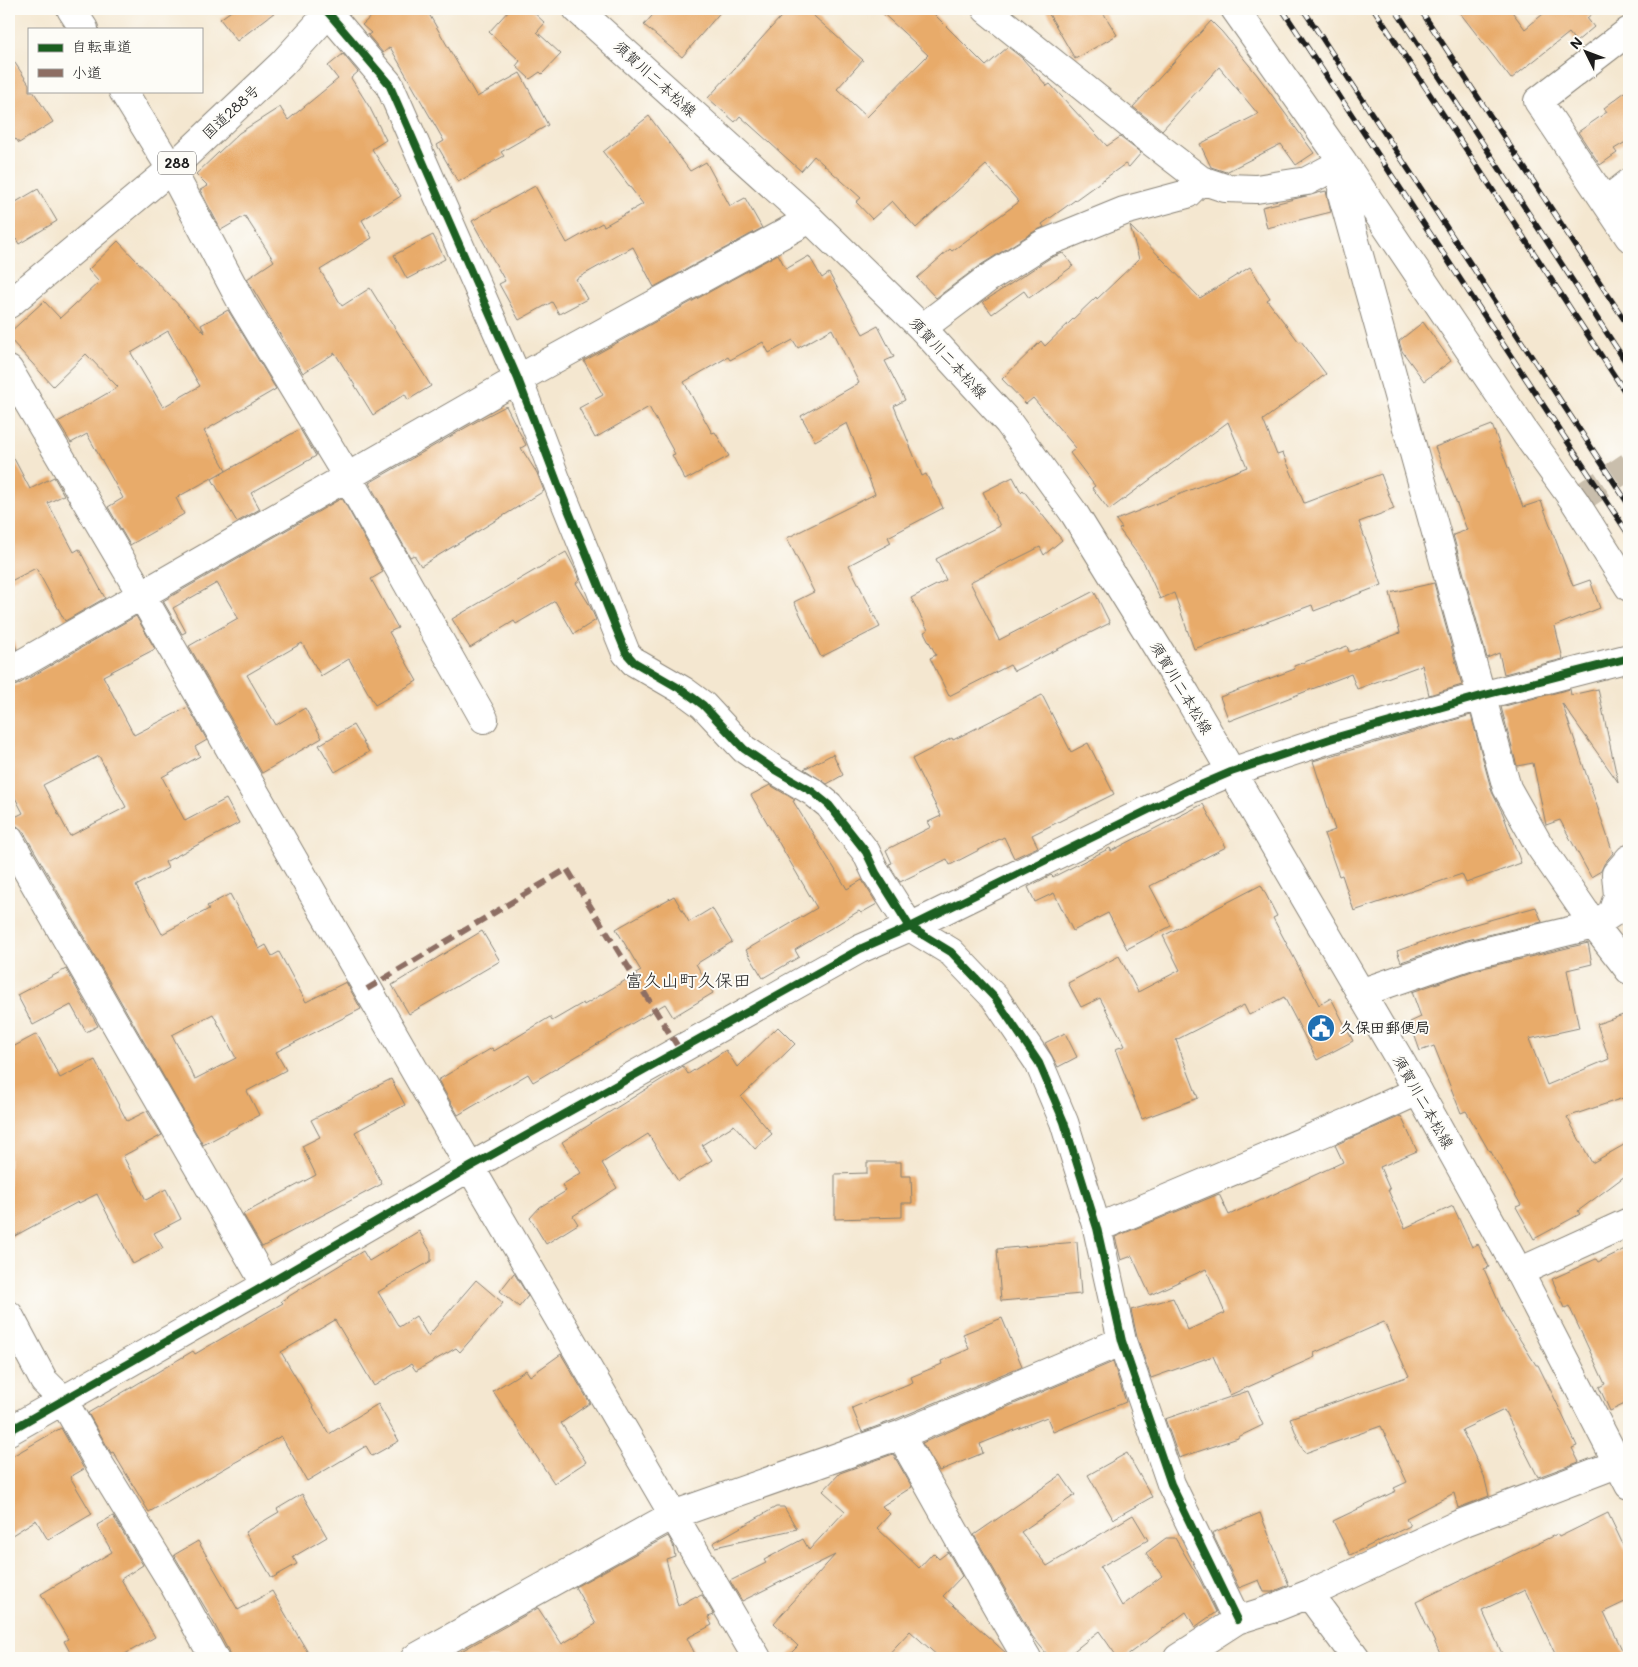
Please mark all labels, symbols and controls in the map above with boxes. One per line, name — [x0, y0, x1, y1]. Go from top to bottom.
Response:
legend — [28, 28, 202, 92]
north arrow — [1560, 28, 1610, 78]
text: N — [1565, 33, 1587, 53]
text: 自転車道 — [72, 36, 132, 56]
street label: 須賀川二本松線 — [610, 36, 701, 121]
text: 小道 — [72, 62, 102, 82]
street label: 国道288号 — [197, 80, 263, 143]
road number: 288 — [158, 152, 196, 174]
street label: 須賀川二本松線 — [906, 312, 992, 403]
street label: 須賀川二本松線 — [1146, 637, 1217, 738]
district label: 富久山町久保田 — [625, 968, 751, 992]
public building icon: 久保田郵便局 — [1306, 1013, 1336, 1043]
place label: 久保田郵便局 — [1340, 1017, 1430, 1037]
street label: 須賀川二本松線 — [1389, 1051, 1459, 1152]

